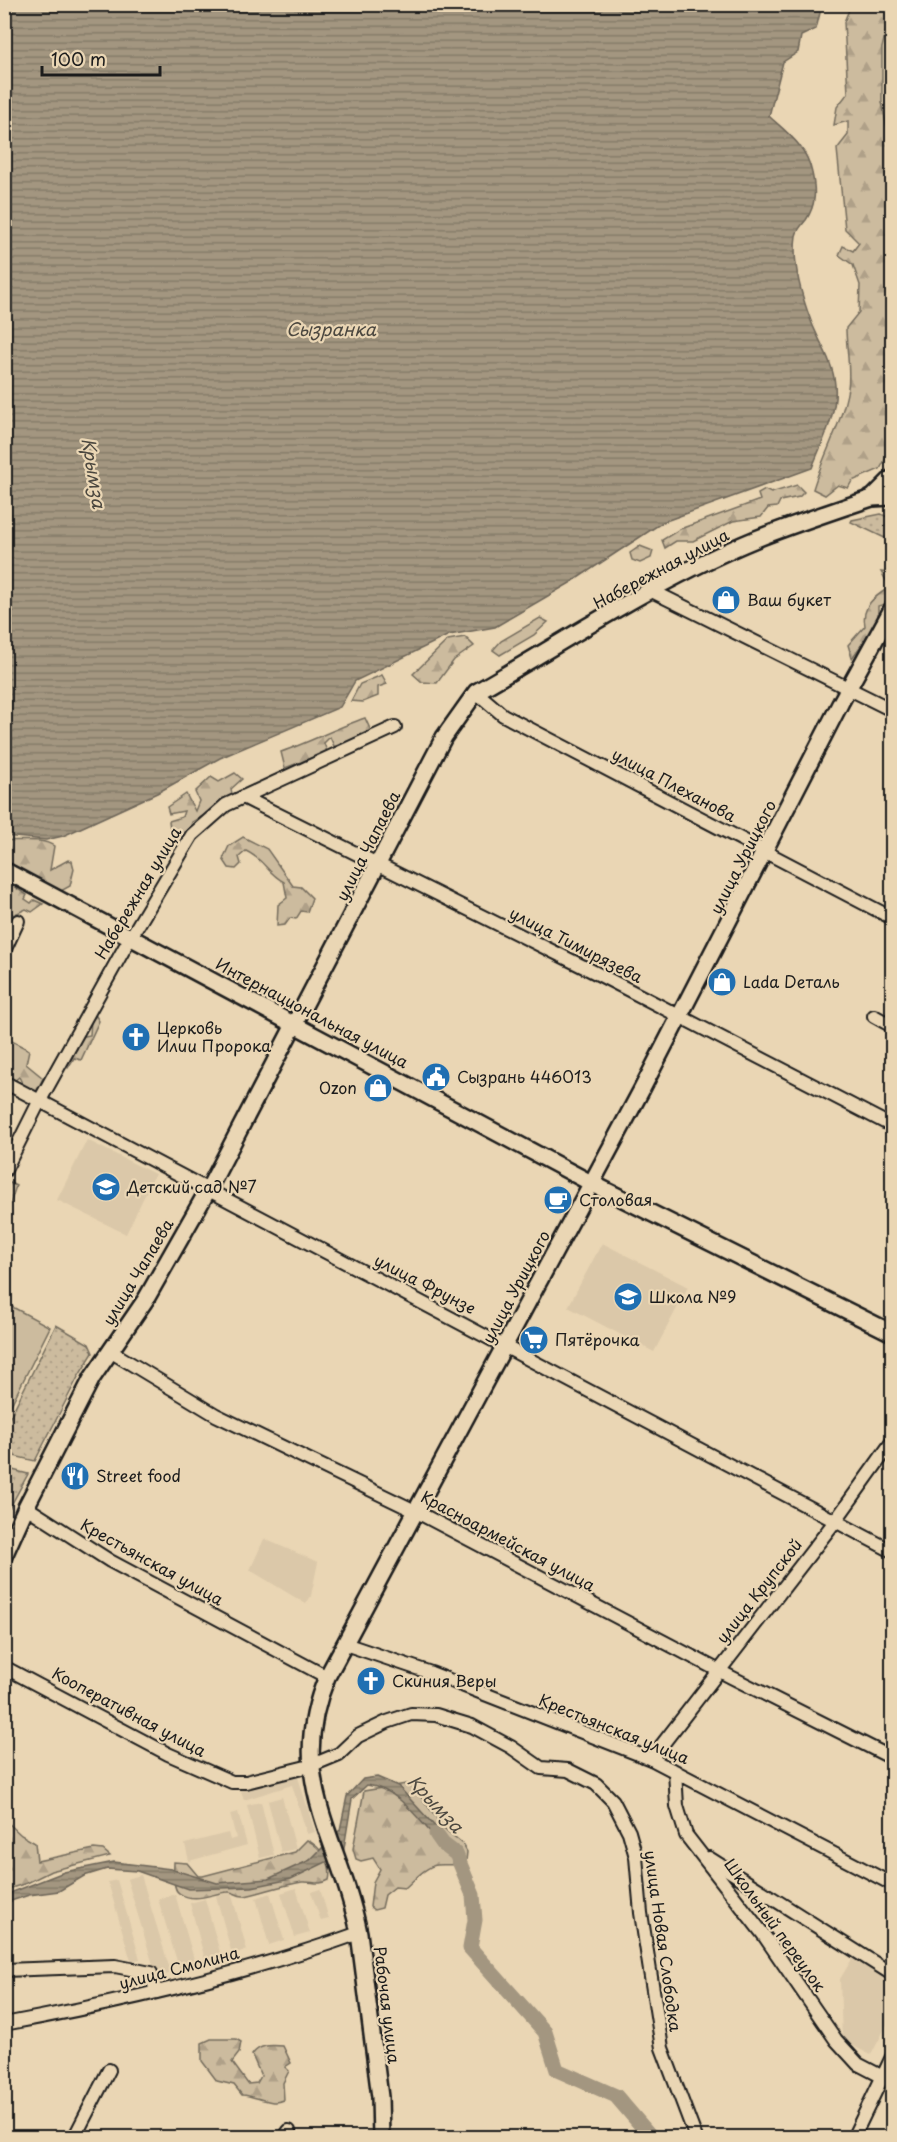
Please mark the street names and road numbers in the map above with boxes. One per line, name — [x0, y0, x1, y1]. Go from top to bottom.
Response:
street label: Набережная улица — [588, 522, 733, 614]
street label: улица Плеханова — [608, 741, 741, 827]
street label: улица Чапаева — [329, 786, 405, 905]
street label: улица Урицкого — [703, 795, 781, 918]
street label: Набережная улица — [88, 822, 186, 963]
street label: улица Тимирязева — [506, 900, 647, 988]
street label: Интернациональная улица — [212, 951, 413, 1073]
street label: улица Чапаева — [96, 1214, 179, 1329]
street label: улица Урицкого — [475, 1226, 555, 1347]
street label: улица Фрунзе — [371, 1247, 480, 1319]
street label: Красноармейская улица — [417, 1484, 600, 1596]
street label: Крестьянская улица — [77, 1512, 228, 1610]
street label: улица Крупской — [710, 1533, 807, 1648]
street label: Кооперативная улица — [48, 1660, 211, 1762]
street label: Крестьянская улица — [536, 1687, 693, 1769]
street label: улица Новая Слободка — [639, 1849, 689, 2033]
street label: Школьный переулок — [719, 1853, 833, 1996]
street label: улица Смолина — [116, 1939, 241, 1995]
street label: Рабочая улица — [369, 1945, 407, 2065]

